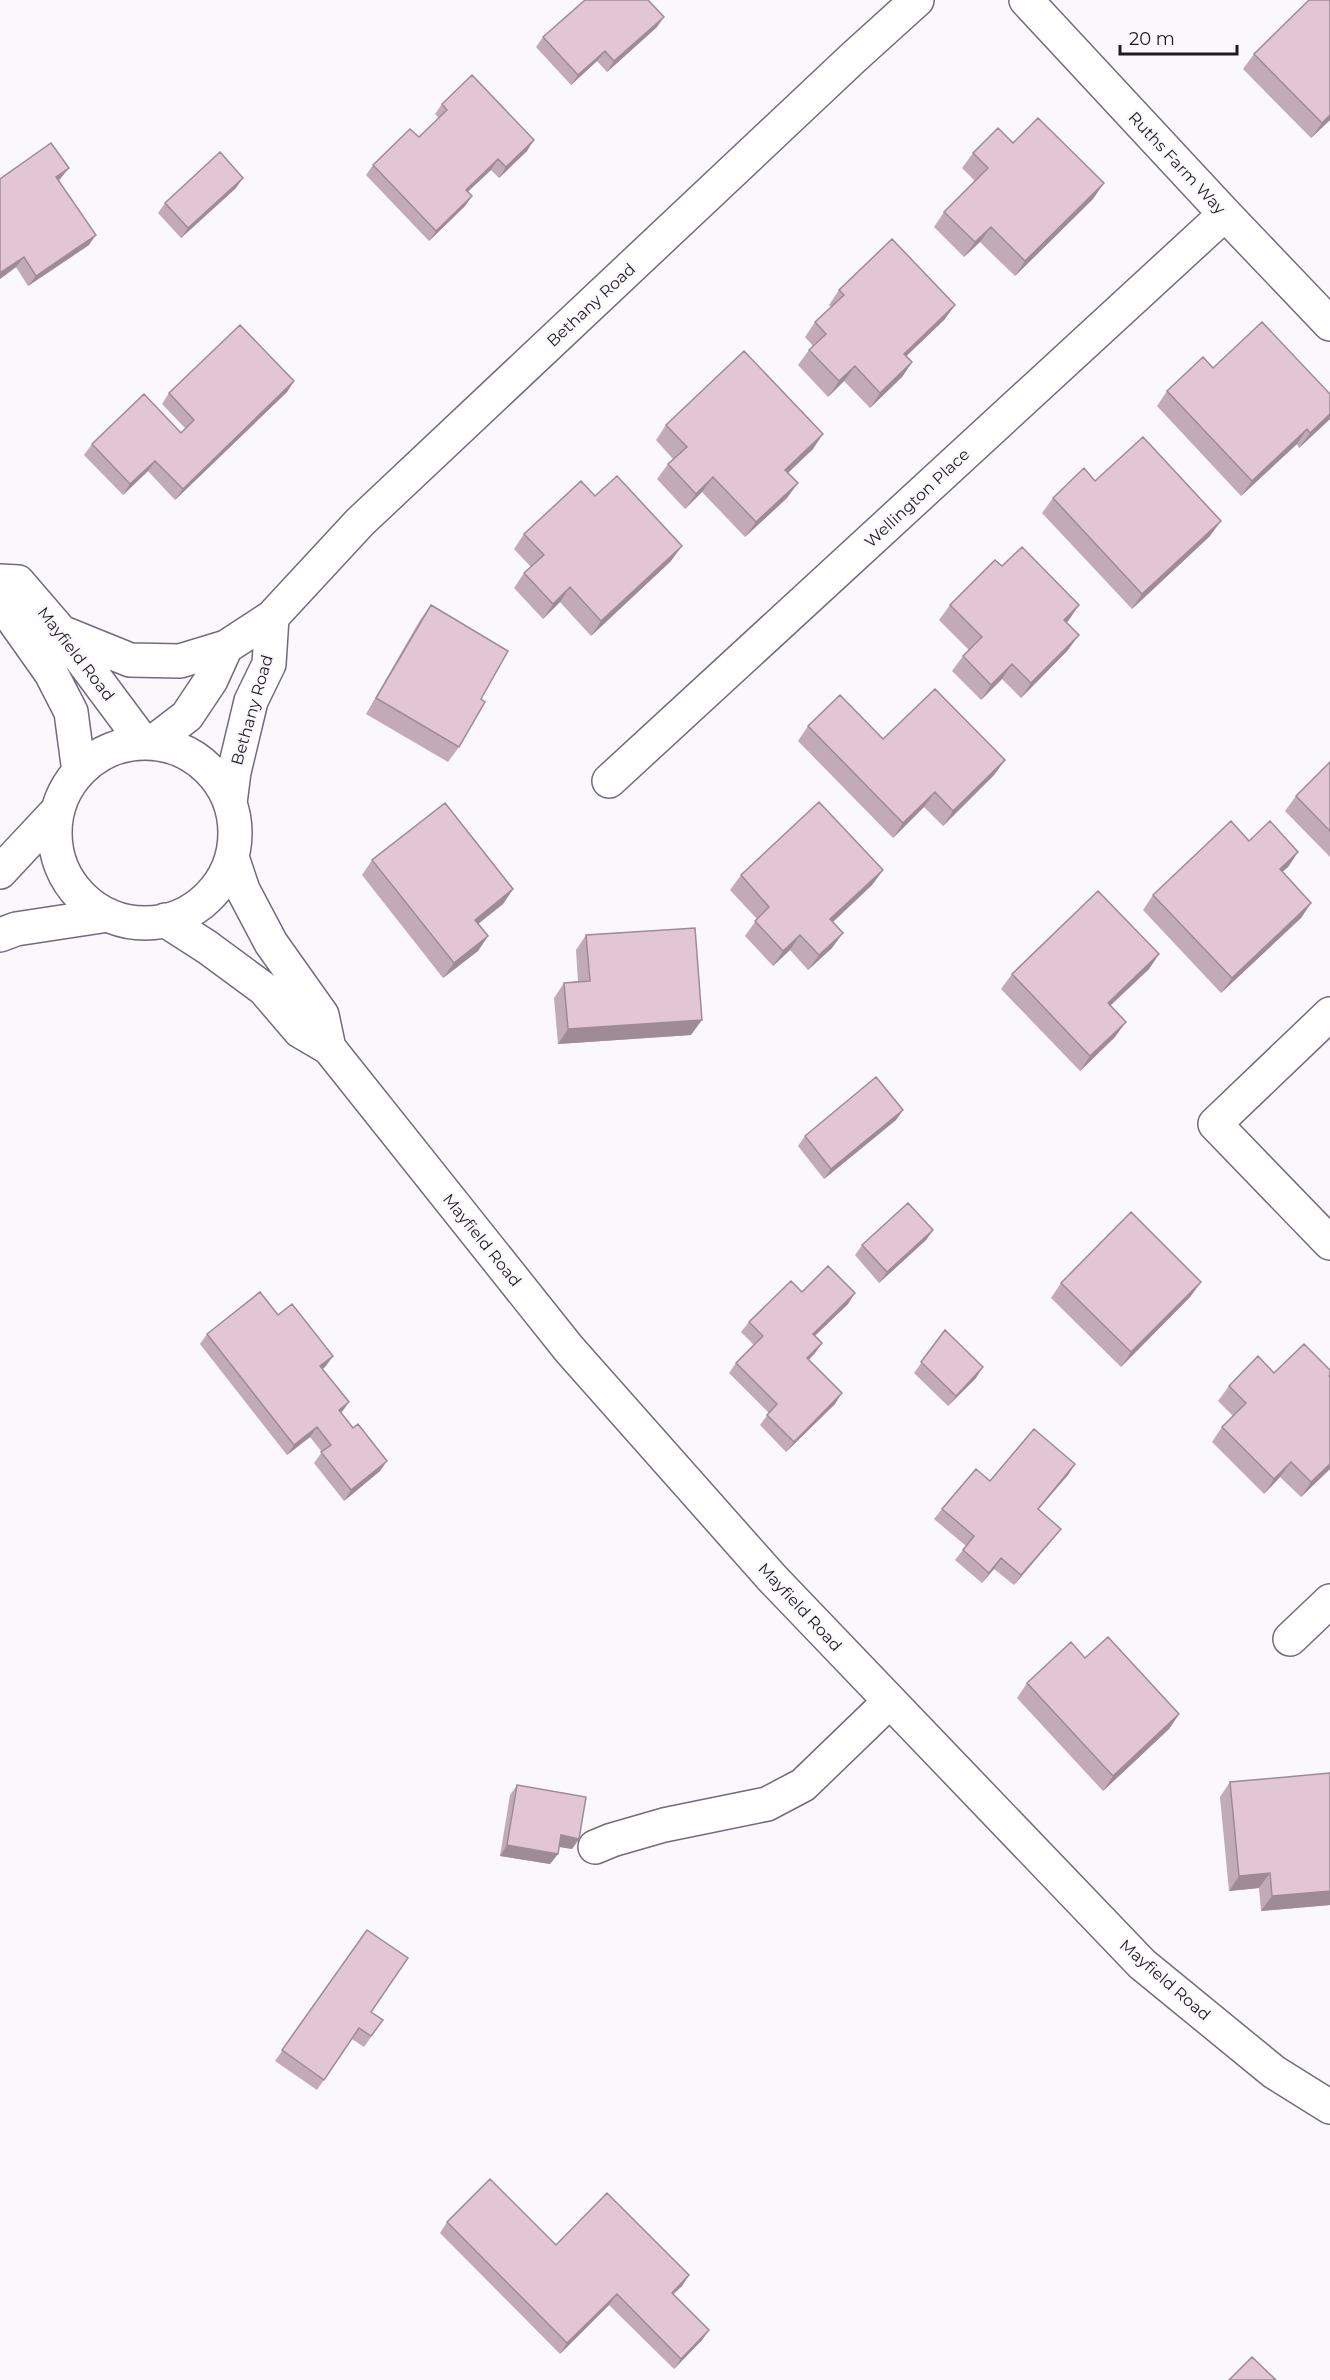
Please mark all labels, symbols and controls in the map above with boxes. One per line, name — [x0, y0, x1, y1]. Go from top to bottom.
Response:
scale bar — [1120, 18, 1237, 56]
text: 20 m — [1129, 28, 1175, 50]
street label: Ruths Farm Way — [1125, 108, 1230, 218]
street label: Bethany Road — [543, 259, 639, 351]
street label: Wellington Place — [861, 445, 973, 551]
street label: Mayfield Road — [33, 603, 119, 705]
street label: Bethany Road — [227, 653, 277, 767]
street label: Mayfield Road — [439, 1190, 525, 1290]
street label: Mayfield Road — [754, 1559, 846, 1655]
street label: Mayfield Road — [1116, 1936, 1214, 2024]

